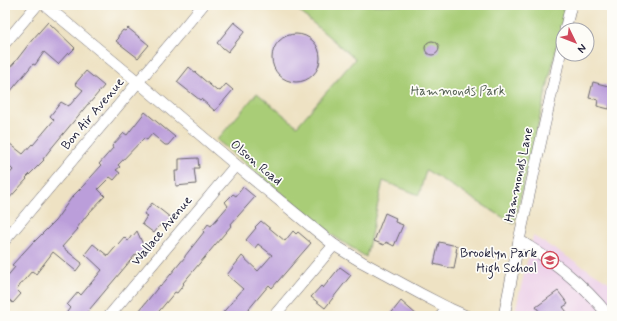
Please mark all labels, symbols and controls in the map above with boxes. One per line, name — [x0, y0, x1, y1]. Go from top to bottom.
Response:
north arrow — [555, 22, 595, 62]
text: N — [574, 41, 589, 56]
street label: Bon Air Avenue — [58, 74, 128, 154]
park label: Hammonds Park — [411, 83, 506, 100]
street label: Hammonds Lane — [501, 126, 537, 224]
street label: Olson Road — [227, 136, 285, 190]
street label: Wallace Avenue — [128, 192, 196, 270]
place label: Brooklyn Park High School — [460, 245, 537, 279]
school or university icon: Brooklyn Park High School — [540, 250, 560, 270]

